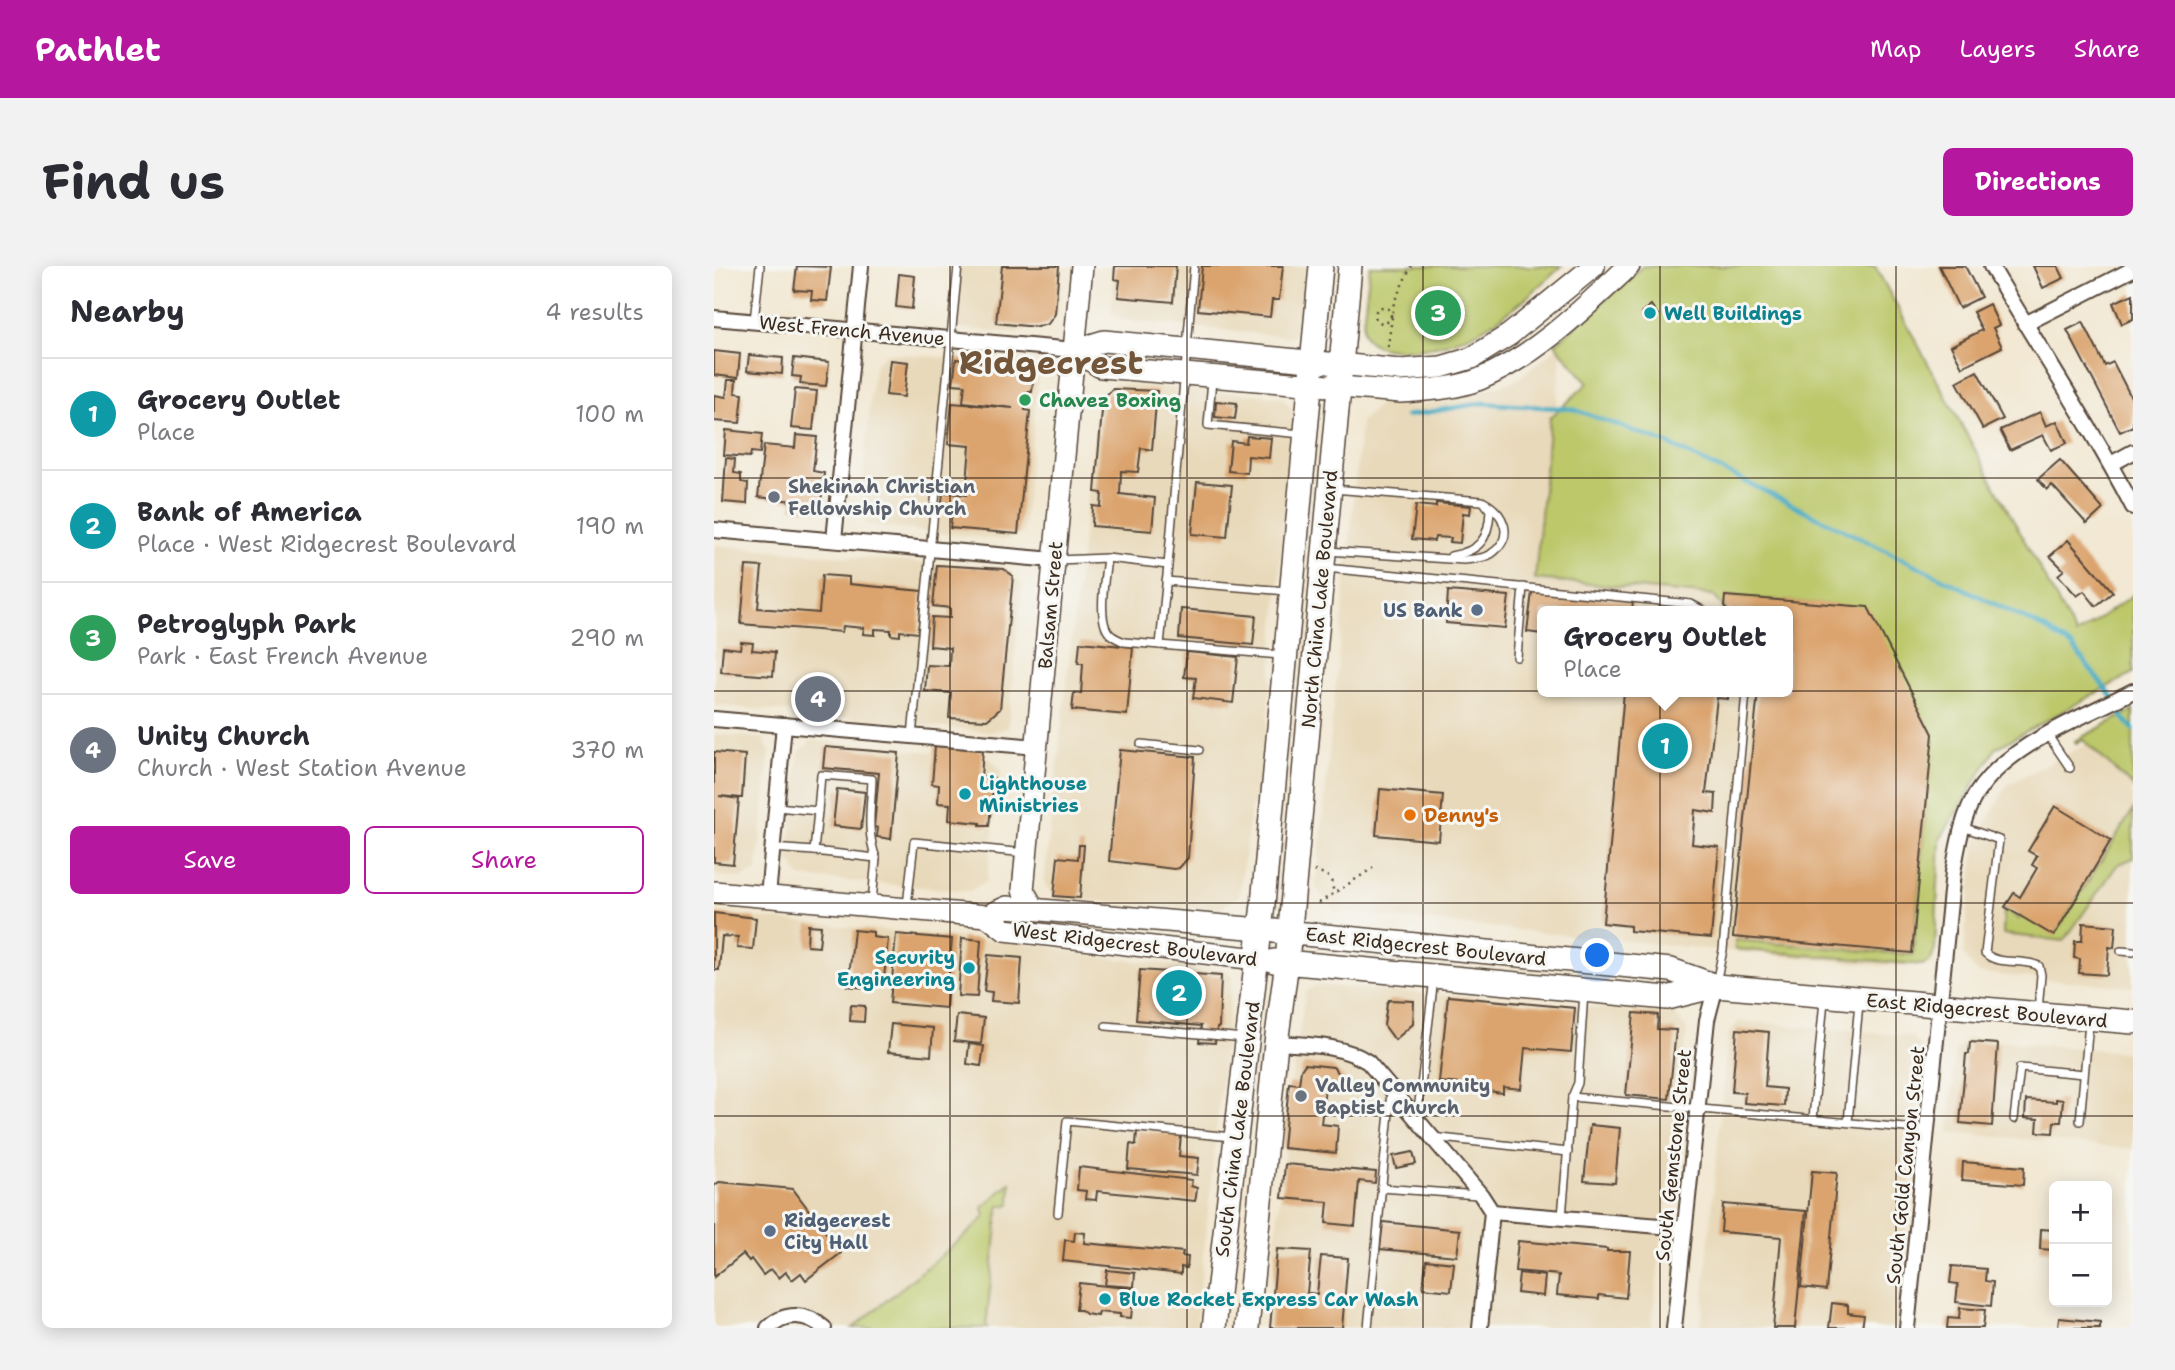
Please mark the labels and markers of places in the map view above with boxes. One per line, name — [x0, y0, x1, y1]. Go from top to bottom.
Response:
pin: 3 — [1415, 287, 1461, 339]
place label: Well Buildings — [1664, 301, 1802, 326]
marker: Well Buildings — [1642, 305, 1658, 321]
place label: Chavez Boxing — [1039, 388, 1181, 413]
marker: Chavez Boxing — [1017, 392, 1033, 408]
place label: Shekinah Christian Fellowship Church — [788, 474, 976, 521]
marker: Shekinah Christian Fellowship Church — [766, 489, 782, 505]
place label: US Bank — [1383, 598, 1463, 623]
marker: US Bank — [1469, 602, 1485, 618]
pin: 4 — [795, 673, 841, 725]
pin: 1 — [1642, 720, 1688, 772]
place label: Lighthouse Ministries — [979, 771, 1087, 818]
marker: Lighthouse Ministries — [957, 786, 973, 802]
place label: Denny's — [1424, 803, 1499, 828]
marker: Denny's — [1402, 807, 1418, 823]
place label: Security Engineering — [837, 945, 955, 992]
marker: Security Engineering — [961, 960, 977, 976]
pin: 2 — [1156, 967, 1202, 1019]
place label: Valley Community Baptist Church — [1315, 1073, 1490, 1120]
marker: Valley Community Baptist Church — [1293, 1088, 1309, 1104]
place label: Ridgecrest City Hall — [784, 1208, 890, 1255]
marker: Ridgecrest City Hall — [762, 1223, 778, 1239]
place label: Blue Rocket Express Car Wash — [1119, 1287, 1419, 1312]
marker: Blue Rocket Express Car Wash — [1097, 1291, 1113, 1307]

